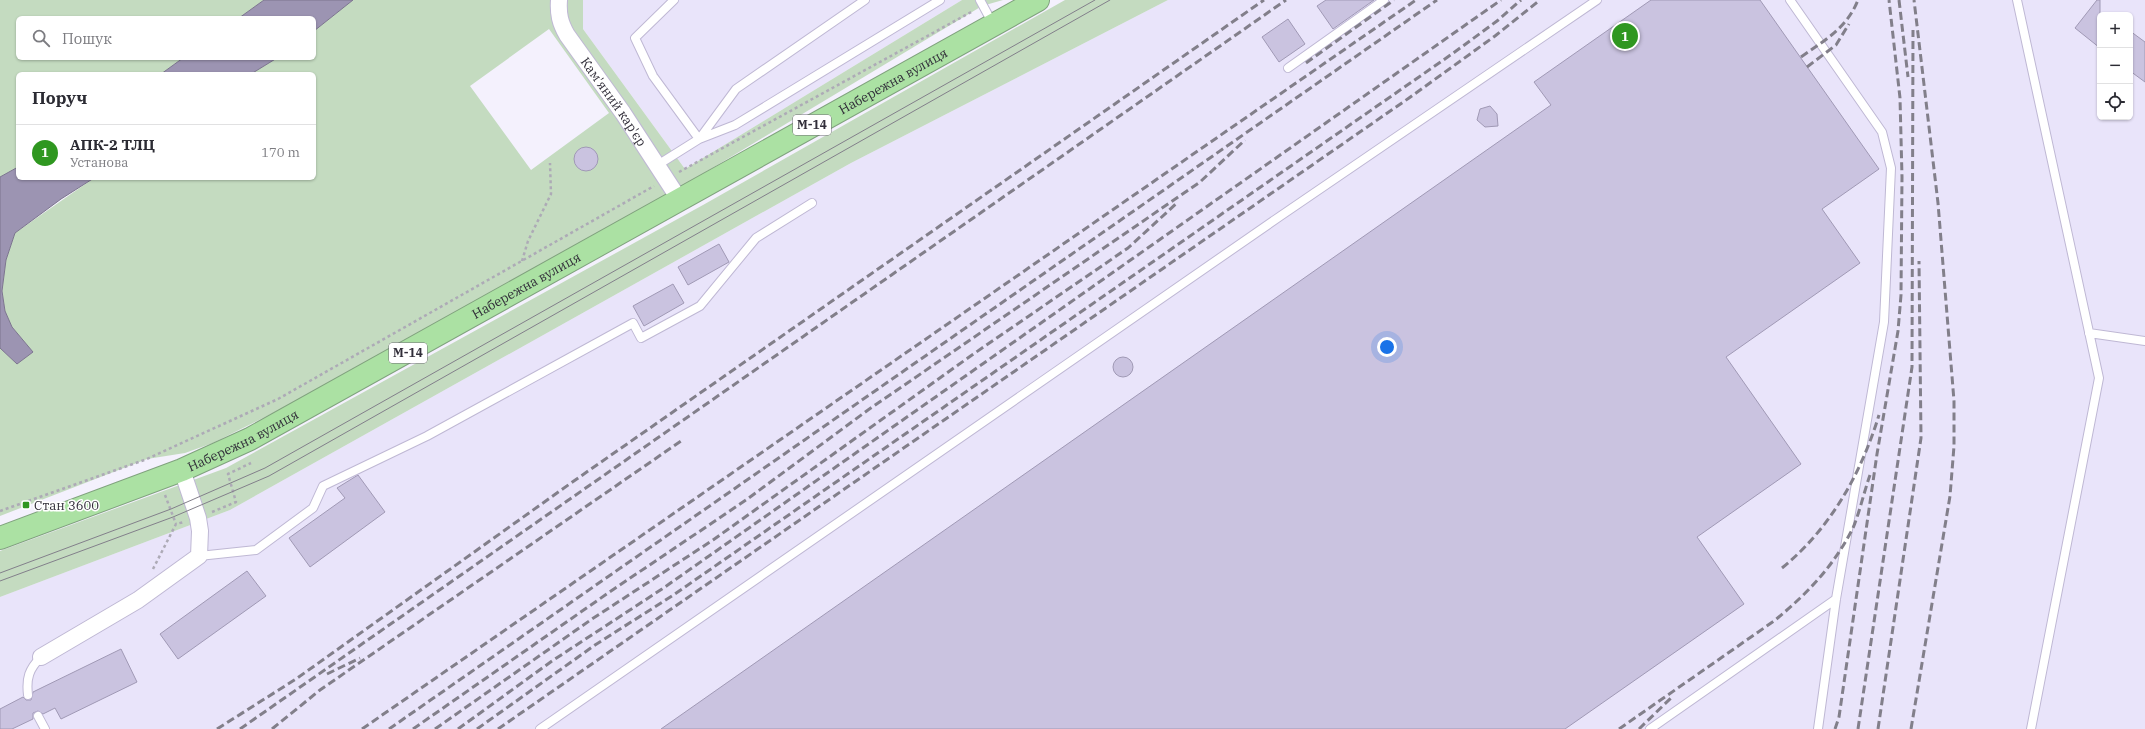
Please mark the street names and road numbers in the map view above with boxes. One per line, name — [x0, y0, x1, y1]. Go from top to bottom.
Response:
street label: Набережна вулиця — [836, 44, 951, 118]
street label: Кам'яний кар'єр — [577, 54, 650, 150]
road number: М-14 — [793, 115, 831, 135]
street label: Набережна вулиця — [469, 249, 584, 323]
road number: М-14 — [389, 343, 427, 363]
street label: Набережна вулиця — [185, 406, 302, 475]

